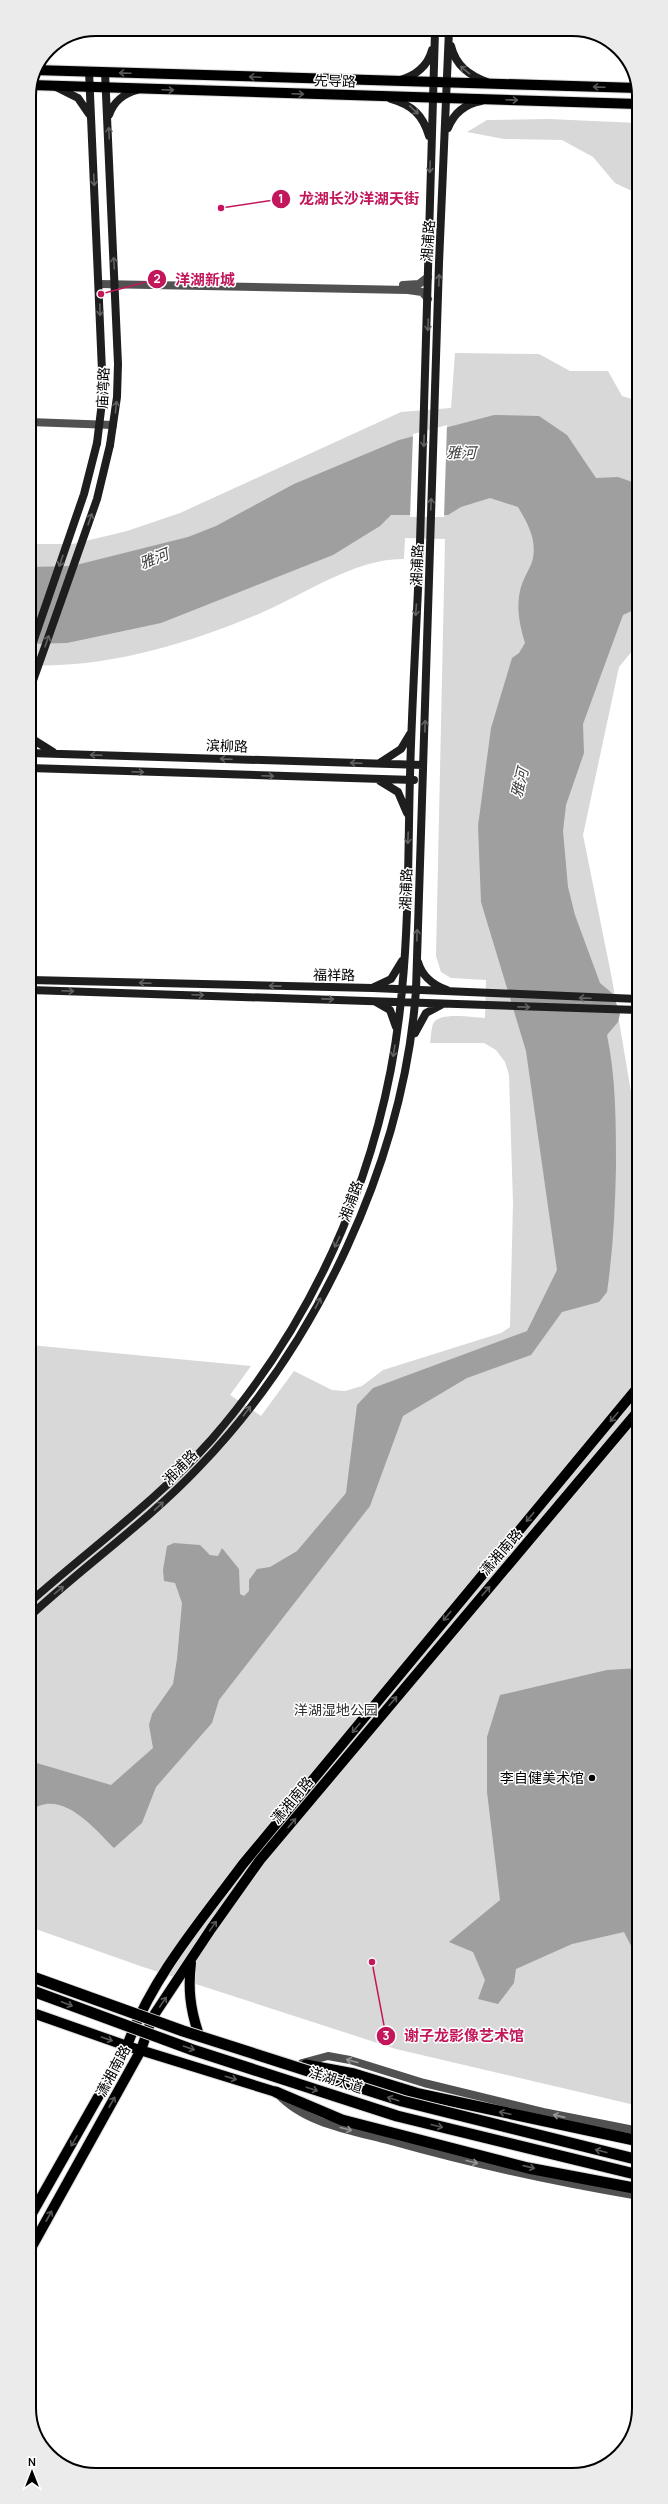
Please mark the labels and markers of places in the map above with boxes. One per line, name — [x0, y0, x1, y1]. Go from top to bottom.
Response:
callout: 龙湖长沙洋湖天街 — [271, 185, 427, 212]
callout: 洋湖新城 — [147, 266, 243, 293]
place label: 李自健美术馆 — [500, 1768, 584, 1787]
marker: 李自健美术馆 — [587, 1773, 597, 1783]
callout: 谢子龙影像艺术馆 — [376, 2023, 532, 2050]

